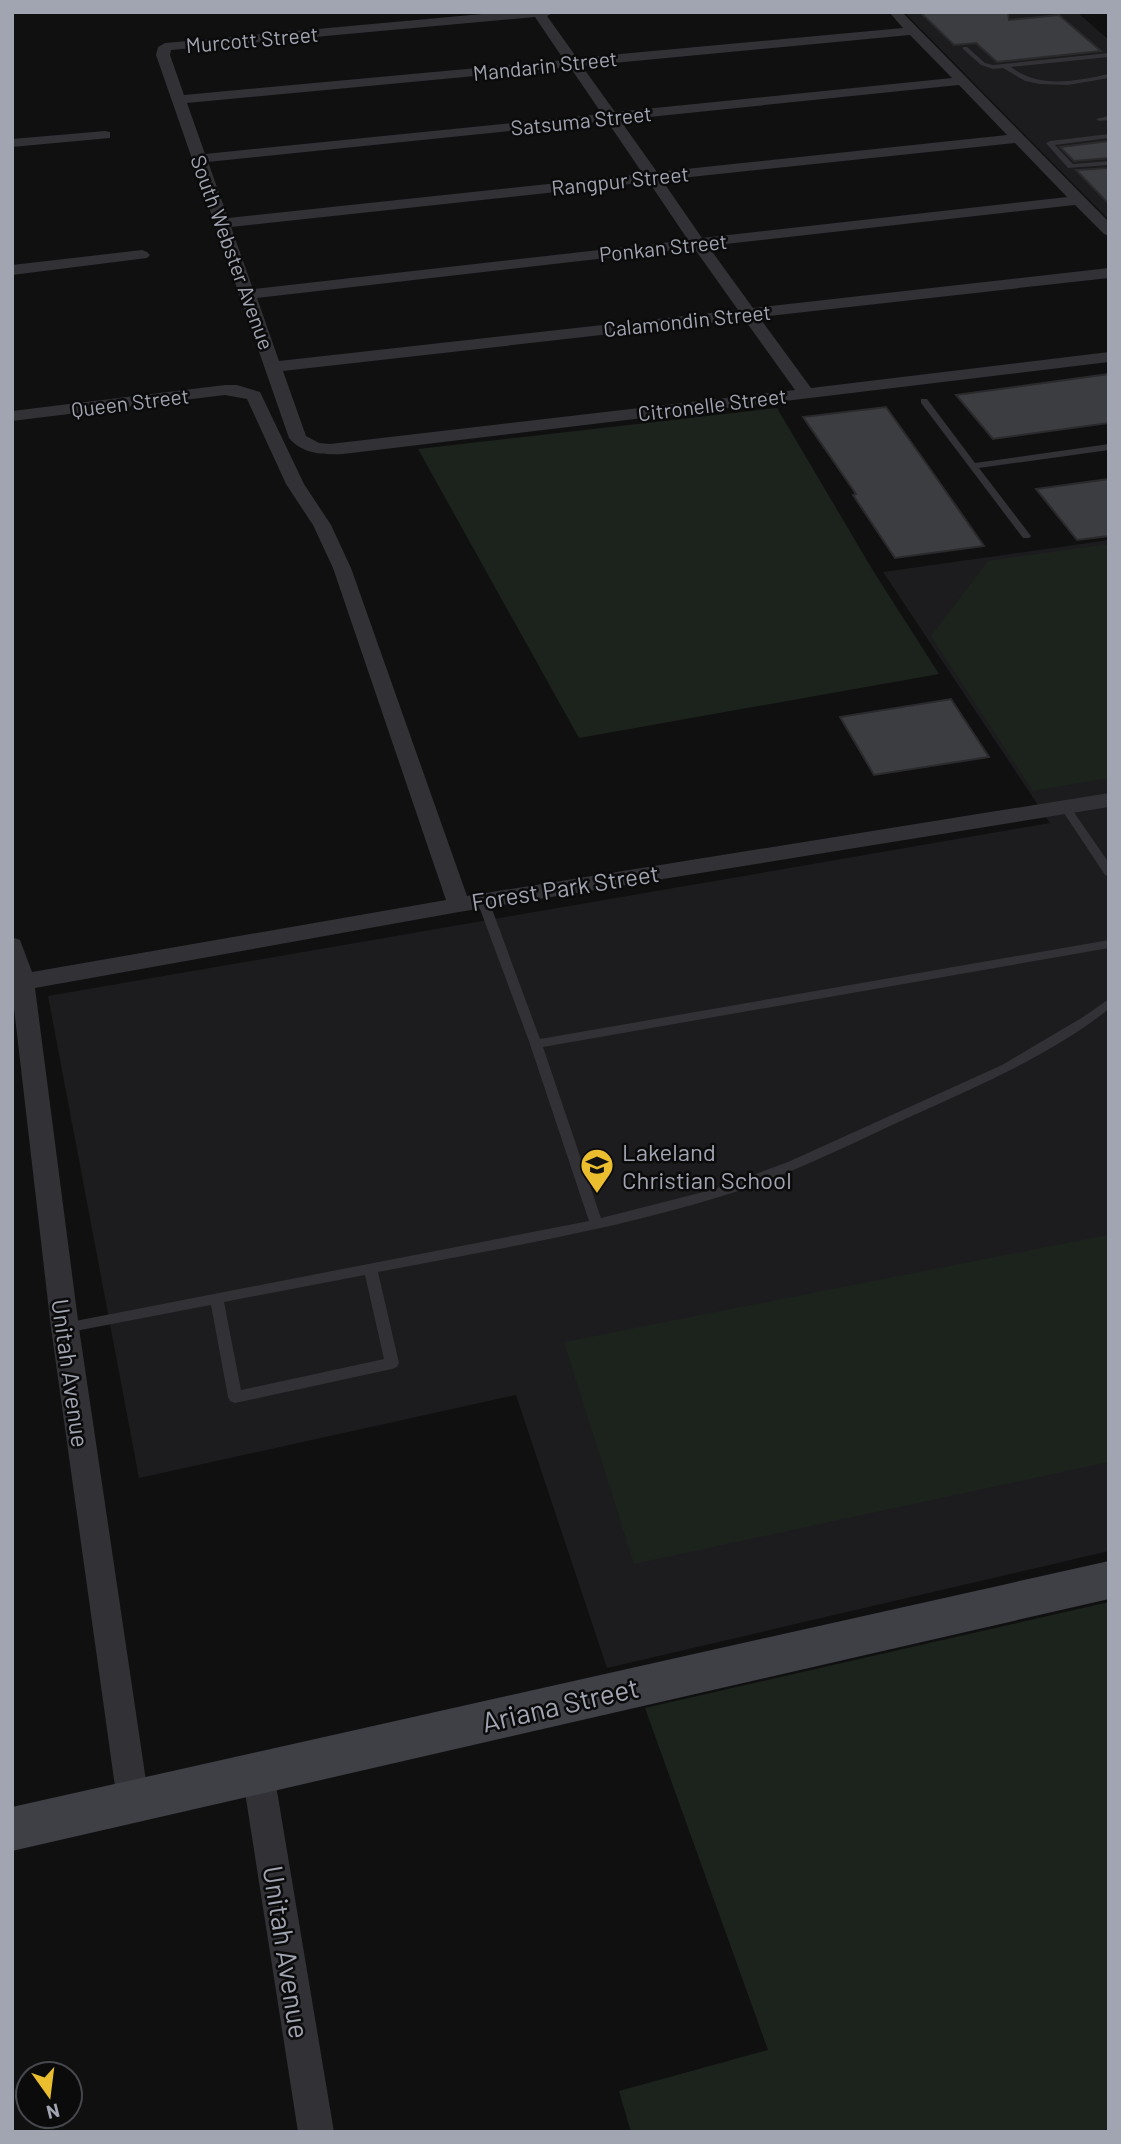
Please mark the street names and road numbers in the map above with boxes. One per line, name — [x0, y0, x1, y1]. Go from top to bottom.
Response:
street label: Murcott Street — [185, 21, 319, 57]
street label: Mandarin Street — [472, 45, 618, 85]
street label: Satsuma Street — [509, 100, 653, 140]
street label: South Webster Avenue — [186, 151, 280, 353]
street label: Rangpur Street — [550, 160, 690, 200]
street label: Ponkan Street — [598, 228, 728, 266]
street label: Calamondin Street — [602, 299, 772, 341]
street label: Queen Street — [70, 382, 190, 422]
street label: Citronelle Street — [636, 382, 788, 426]
street label: Forest Park Street — [469, 858, 661, 916]
street label: Unitah Avenue — [46, 1297, 96, 1449]
street label: Ariana Street — [478, 1669, 642, 1739]
street label: Unitah Avenue — [257, 1863, 317, 2041]

